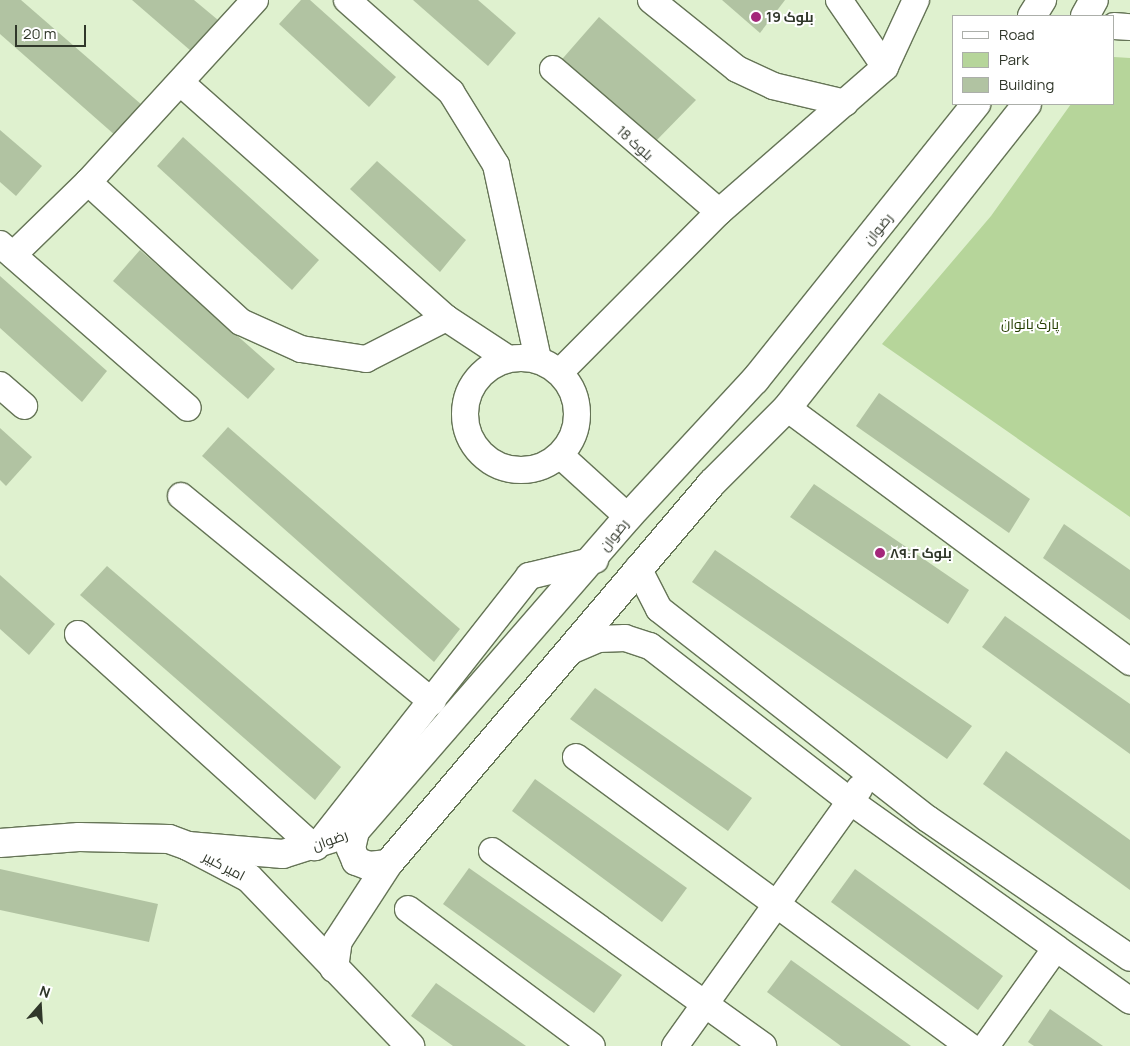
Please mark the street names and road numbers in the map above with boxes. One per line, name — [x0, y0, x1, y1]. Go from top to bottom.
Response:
street label: بلوک 18 — [613, 122, 657, 164]
street label: رضوان — [860, 210, 896, 248]
street label: رضوان — [596, 516, 632, 554]
street label: رضوان — [310, 826, 350, 854]
street label: امیر کبیر — [200, 848, 248, 884]

